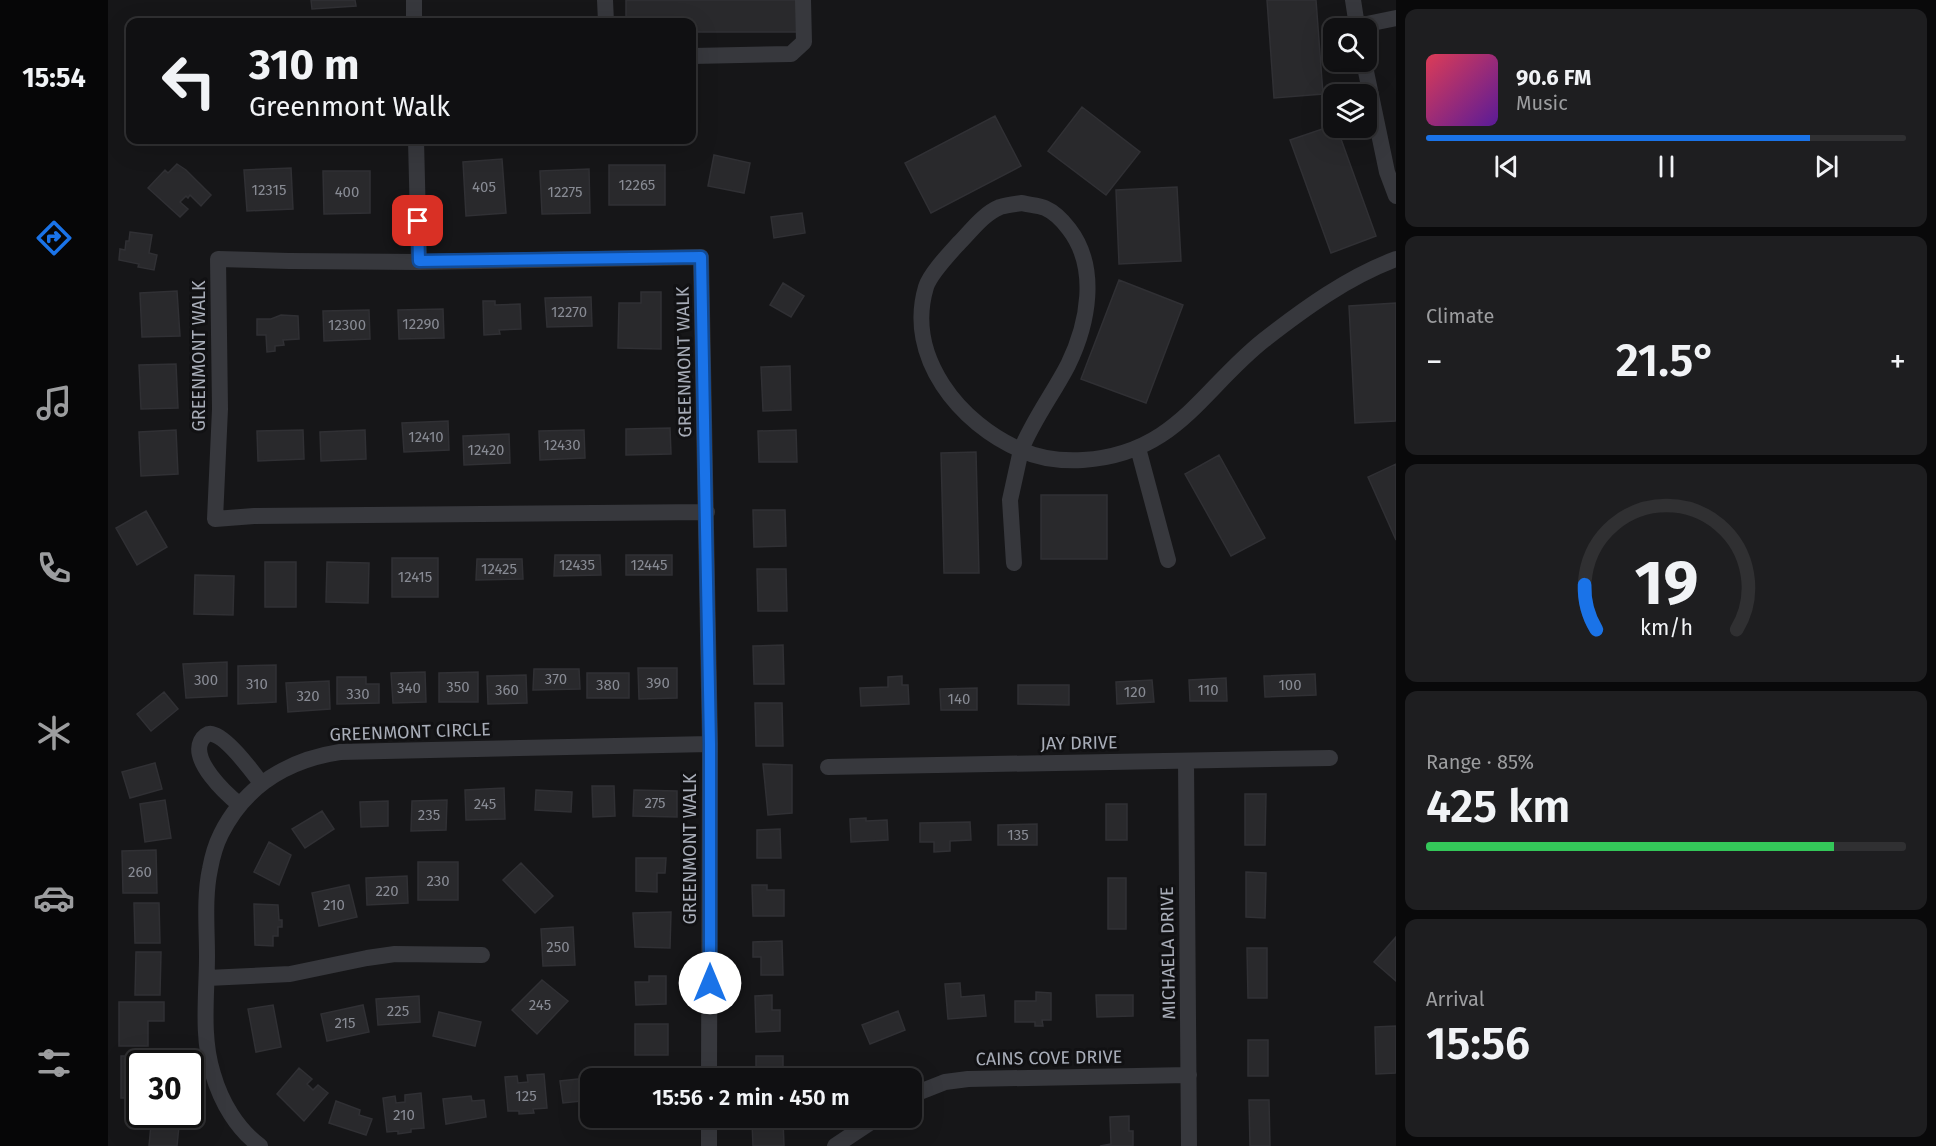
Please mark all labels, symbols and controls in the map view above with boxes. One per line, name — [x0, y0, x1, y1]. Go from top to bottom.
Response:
map controls — [1323, 18, 1377, 138]
button: search — [1323, 18, 1377, 72]
text: 310 m — [249, 40, 359, 90]
icon: left — [150, 42, 228, 120]
text: 15:54 — [22, 62, 86, 94]
text: 90.6 FM — [1516, 64, 1591, 91]
button: layers — [1323, 84, 1377, 138]
text: Greenmont Walk — [249, 91, 450, 123]
text: Music — [1516, 91, 1568, 115]
icon: previous — [1490, 150, 1523, 183]
icon: pause — [1650, 150, 1683, 183]
icon: next — [1810, 150, 1843, 183]
house number: 12265 — [619, 176, 655, 194]
house number: 405 — [472, 178, 496, 196]
house number: 12315 — [252, 181, 286, 199]
house number: 400 — [335, 183, 359, 201]
house number: 12275 — [547, 183, 583, 201]
pin — [392, 195, 443, 246]
icon: arrive — [401, 204, 434, 237]
icon: directions — [33, 217, 75, 259]
street label: GREENMONT WALK — [188, 280, 210, 432]
street label: GREENMONT WALK — [672, 286, 696, 438]
house number: 12270 — [551, 303, 587, 321]
text: Climate — [1426, 304, 1494, 328]
house number: 12290 — [402, 315, 440, 333]
house number: 12300 — [328, 316, 366, 334]
text: 21.5° — [1616, 334, 1716, 388]
text: − — [1426, 342, 1443, 382]
text: + — [1890, 342, 1906, 382]
icon: music — [33, 382, 75, 424]
house number: 12410 — [408, 428, 444, 446]
house number: 12430 — [543, 436, 581, 454]
house number: 12420 — [468, 441, 505, 459]
text: 19 — [1634, 546, 1698, 621]
icon: phone — [33, 547, 75, 589]
house number: 12435 — [559, 556, 595, 574]
house number: 12445 — [631, 556, 667, 574]
house number: 12425 — [481, 560, 517, 578]
house number: 12415 — [398, 568, 432, 586]
text: km/h — [1639, 615, 1693, 641]
house number: 370 — [545, 670, 567, 688]
house number: 300 — [194, 671, 218, 689]
house number: 390 — [646, 674, 670, 692]
house number: 310 — [246, 675, 268, 693]
house number: 380 — [596, 676, 620, 694]
house number: 100 — [1278, 676, 1302, 694]
house number: 350 — [446, 678, 470, 696]
house number: 340 — [397, 679, 421, 697]
house number: 360 — [495, 681, 519, 699]
house number: 110 — [1197, 681, 1219, 699]
house number: 120 — [1124, 683, 1146, 701]
house number: 330 — [346, 685, 370, 703]
house number: 320 — [296, 687, 320, 705]
house number: 140 — [948, 690, 970, 708]
icon: climate — [33, 712, 75, 754]
street label: GREENMONT CIRCLE — [329, 718, 491, 746]
street label: JAY DRIVE — [1040, 731, 1118, 755]
text: Range · 85% — [1426, 750, 1534, 774]
street label: GREENMONT WALK — [679, 773, 701, 925]
text: 425 km — [1426, 780, 1570, 834]
house number: 275 — [644, 794, 666, 812]
house number: 245 — [474, 795, 496, 813]
house number: 235 — [418, 806, 440, 824]
house number: 135 — [1007, 826, 1029, 844]
house number: 260 — [128, 863, 152, 881]
house number: 230 — [426, 872, 450, 890]
icon: car — [33, 877, 75, 919]
house number: 220 — [375, 882, 399, 900]
street label: MICHAELA DRIVE — [1156, 886, 1180, 1020]
house number: 210 — [323, 896, 345, 914]
house number: 250 — [546, 938, 570, 956]
position arrow — [678, 951, 742, 1015]
text: Arrival — [1426, 987, 1485, 1011]
house number: 245 — [529, 996, 551, 1014]
house number: 225 — [387, 1002, 409, 1020]
house number: 215 — [334, 1014, 356, 1032]
text: 15:56 — [1426, 1017, 1530, 1071]
icon: filters — [33, 1042, 75, 1084]
street label: CAINS COVE DRIVE — [976, 1046, 1122, 1070]
speed limit sign: 30 — [126, 1050, 204, 1128]
text: 15:56 · 2 min · 450 m — [652, 1084, 850, 1111]
house number: 125 — [515, 1087, 537, 1105]
house number: 210 — [393, 1106, 415, 1124]

